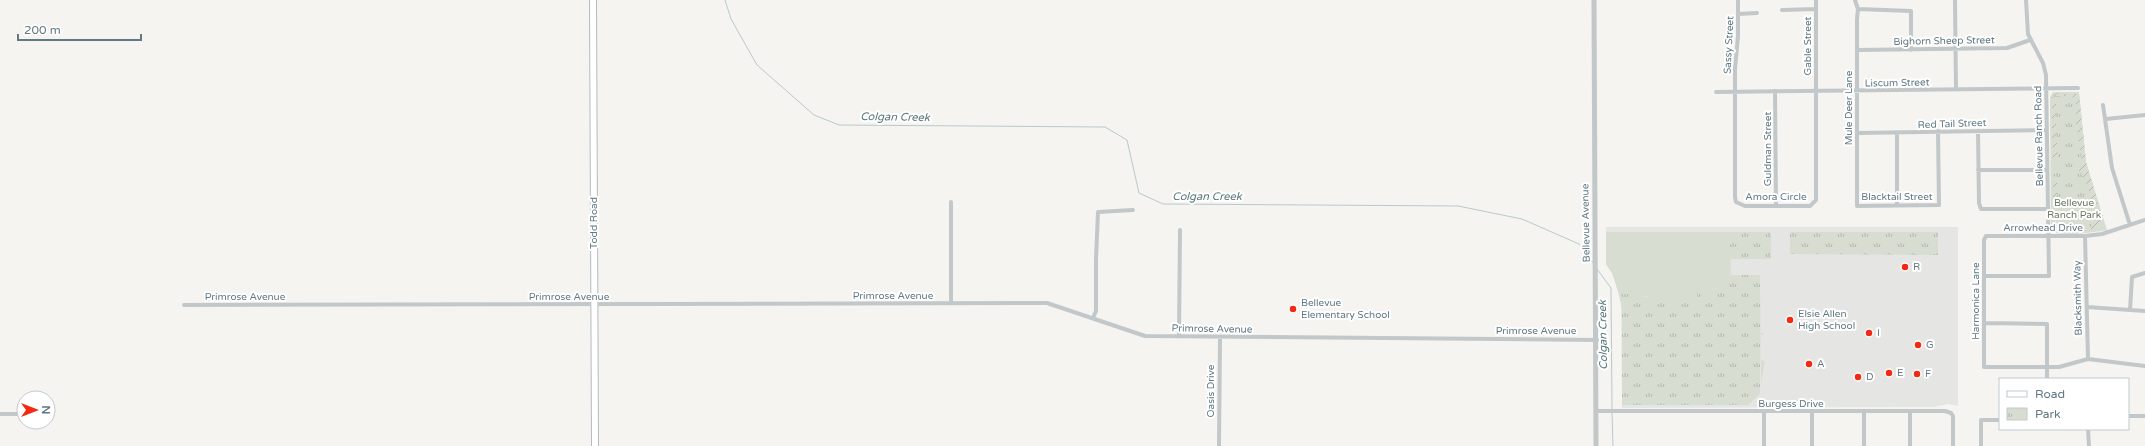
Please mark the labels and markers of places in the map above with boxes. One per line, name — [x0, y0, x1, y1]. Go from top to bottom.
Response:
place label: R — [1913, 261, 1920, 273]
marker: R — [1900, 262, 1910, 272]
place label: Bellevue Elementary School — [1301, 297, 1390, 321]
marker: Bellevue Elementary School — [1288, 304, 1298, 314]
place label: Elsie Allen High School — [1798, 308, 1855, 332]
marker: Elsie Allen High School — [1785, 315, 1795, 325]
place label: I — [1877, 327, 1880, 339]
marker: I — [1864, 328, 1874, 338]
place label: G — [1926, 339, 1934, 351]
marker: G — [1913, 340, 1923, 350]
place label: A — [1817, 358, 1824, 370]
marker: A — [1804, 359, 1814, 369]
place label: E — [1897, 367, 1903, 379]
marker: E — [1884, 368, 1894, 378]
place label: F — [1925, 368, 1931, 380]
marker: F — [1912, 369, 1922, 379]
place label: D — [1866, 371, 1874, 383]
marker: D — [1853, 372, 1863, 382]

